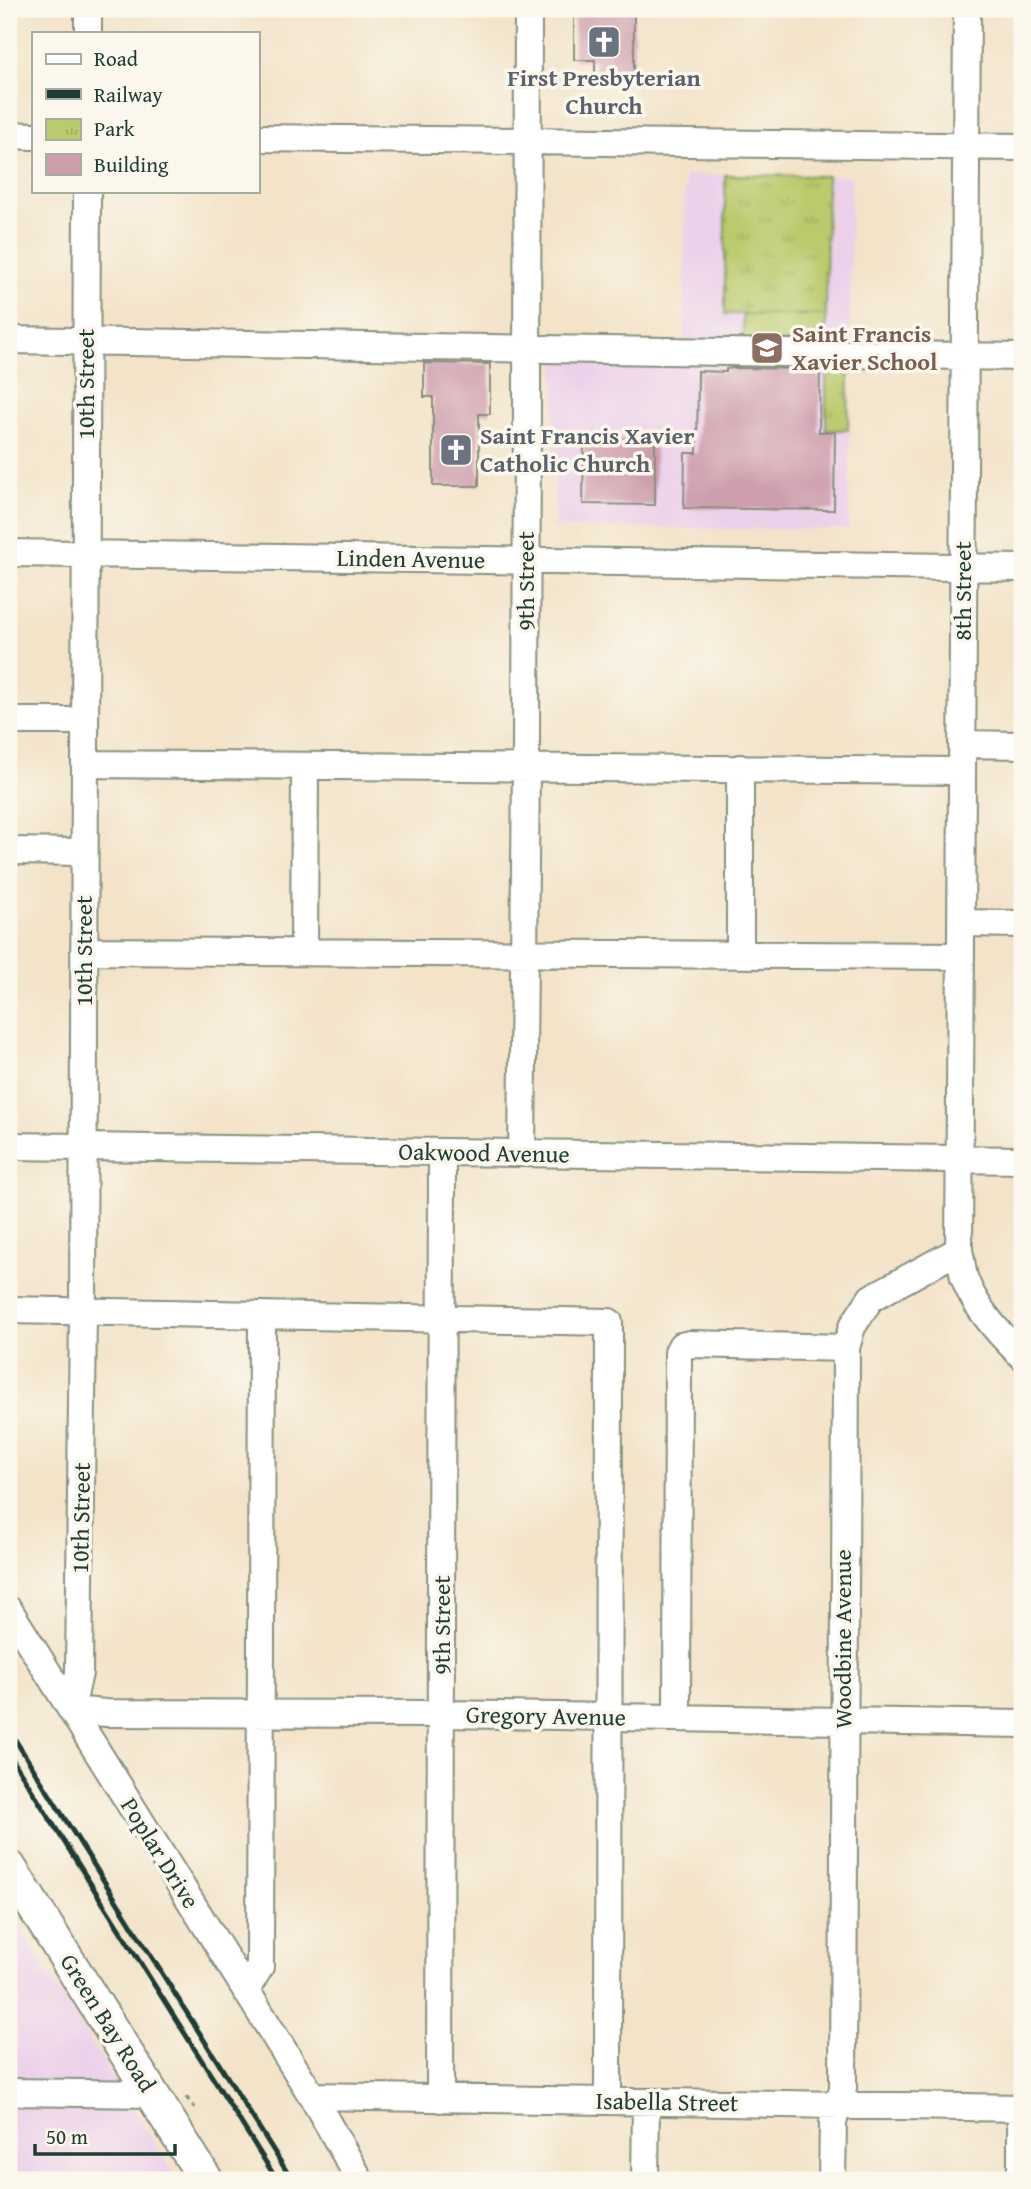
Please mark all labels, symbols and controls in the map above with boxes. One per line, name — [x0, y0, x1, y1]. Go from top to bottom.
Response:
church icon: First Presbyterian Church — [585, 23, 623, 61]
legend — [32, 32, 259, 192]
text: Road — [94, 43, 139, 74]
place label: First Presbyterian Church — [507, 60, 701, 123]
text: Railway — [94, 79, 163, 110]
text: Park — [94, 113, 135, 144]
text: Building — [94, 149, 169, 180]
place label: Saint Francis Xavier School — [792, 316, 938, 379]
street label: 10th Street — [68, 328, 103, 440]
school or university icon: Saint Francis Xavier School — [748, 329, 786, 367]
place label: Saint Francis Xavier Catholic Church — [480, 418, 694, 481]
church icon: Saint Francis Xavier Catholic Church — [437, 431, 475, 469]
street label: 9th Street — [508, 531, 543, 631]
street label: Linden Avenue — [336, 540, 486, 577]
street label: 8th Street — [945, 541, 980, 641]
street label: 10th Street — [66, 895, 101, 1007]
street label: Oakwood Avenue — [398, 1134, 570, 1171]
street label: 10th Street — [62, 1462, 99, 1574]
street label: Woodbine Avenue — [825, 1549, 860, 1729]
street label: 9th Street — [424, 1575, 459, 1675]
street label: Gregory Avenue — [466, 1697, 626, 1734]
street label: Poplar Drive — [112, 1790, 208, 1915]
street label: Green Bay Road — [52, 1947, 165, 2099]
street label: Isabella Street — [595, 2083, 739, 2120]
scale bar — [35, 2112, 175, 2156]
text: 50 m — [46, 2121, 88, 2152]

